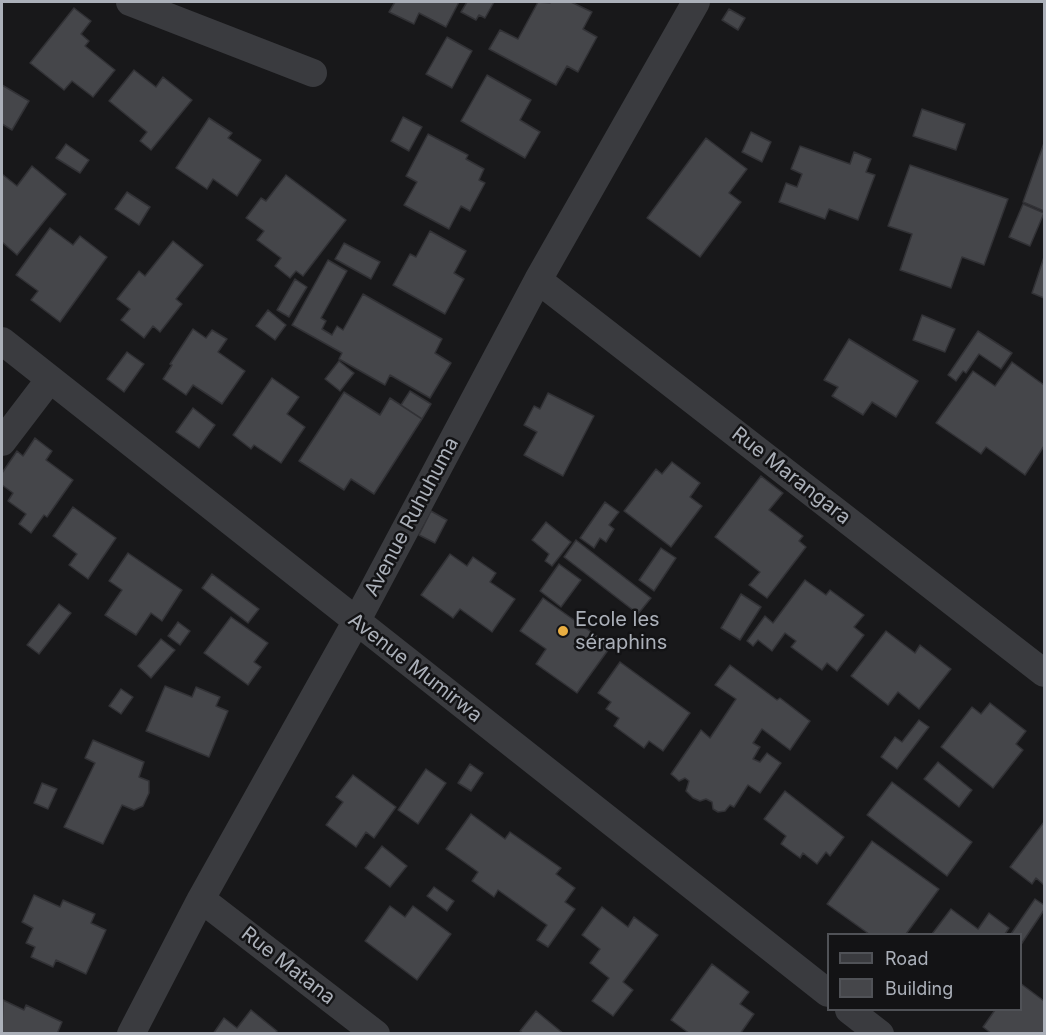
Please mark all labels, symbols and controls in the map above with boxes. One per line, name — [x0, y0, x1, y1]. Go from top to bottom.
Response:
street label: Rue Marangara — [727, 422, 855, 530]
street label: Avenue Ruhuhuma — [360, 433, 464, 601]
street label: Avenue Mumirwa — [343, 608, 487, 728]
place label: Ecole les séraphins — [575, 608, 667, 655]
marker: Ecole les séraphins — [556, 624, 570, 638]
street label: Rue Matana — [236, 922, 340, 1010]
legend — [827, 933, 1022, 1011]
text: Road — [885, 948, 928, 969]
text: Building — [885, 978, 953, 999]

